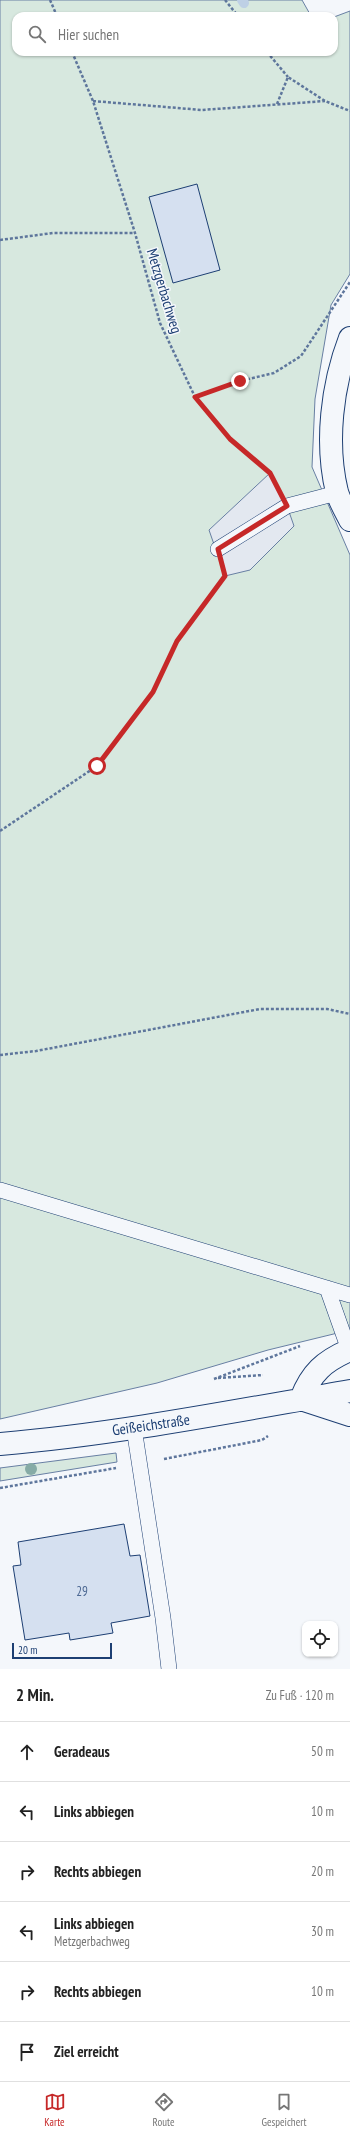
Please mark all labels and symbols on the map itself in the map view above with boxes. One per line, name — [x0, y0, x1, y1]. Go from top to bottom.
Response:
street label: Metzgerbachweg — [143, 246, 186, 336]
route end — [231, 372, 249, 390]
route start — [88, 757, 106, 775]
street label: Geißeichstraße — [111, 1410, 191, 1439]
house number: 29 — [76, 1583, 88, 1600]
scale bar — [12, 1641, 112, 1660]

